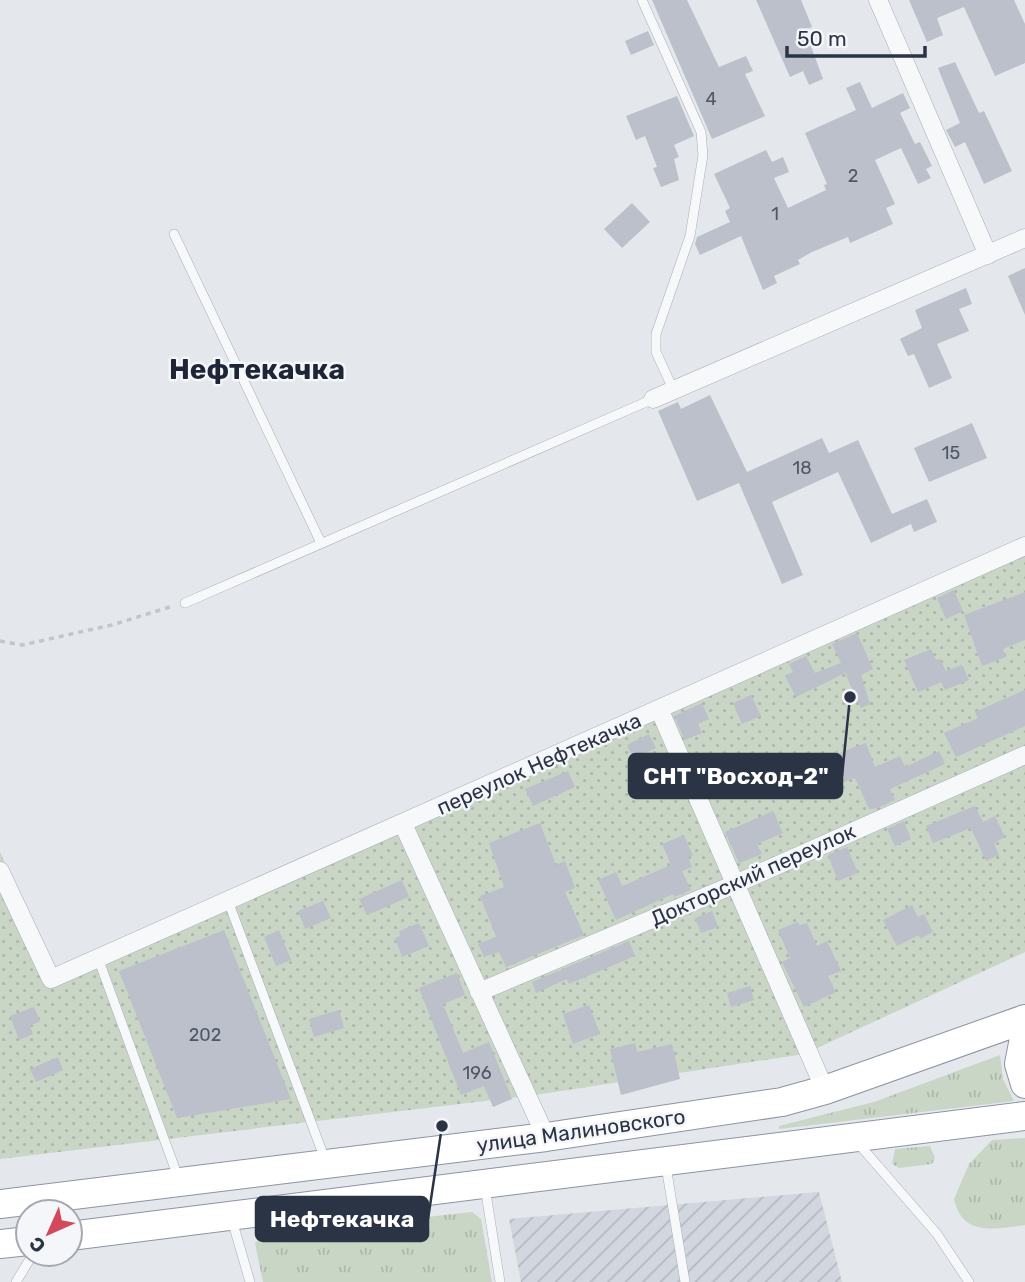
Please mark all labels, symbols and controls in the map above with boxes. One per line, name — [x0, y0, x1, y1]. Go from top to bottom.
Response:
scale bar — [787, 14, 925, 58]
text: 50 m — [797, 26, 847, 51]
house number: 4 — [705, 88, 717, 110]
house number: 2 — [848, 165, 858, 187]
house number: 1 — [771, 203, 779, 225]
district label: Нефтекачка — [169, 353, 345, 386]
house number: 15 — [942, 442, 960, 464]
house number: 18 — [792, 457, 812, 479]
street label: переулок Нефтекачка — [433, 707, 645, 820]
callout: СНТ "Восход-2" — [629, 754, 842, 798]
text: СНТ "Восход-2" — [643, 762, 829, 790]
street label: Докторский переулок — [647, 818, 859, 931]
house number: 202 — [189, 1024, 221, 1046]
house number: 196 — [462, 1062, 492, 1084]
street label: улица Малиновского — [475, 1103, 687, 1158]
callout: Нефтекачка — [256, 1197, 428, 1241]
north arrow — [14, 1198, 84, 1268]
text: Нефтекачка — [270, 1205, 414, 1233]
text: С — [24, 1232, 50, 1258]

